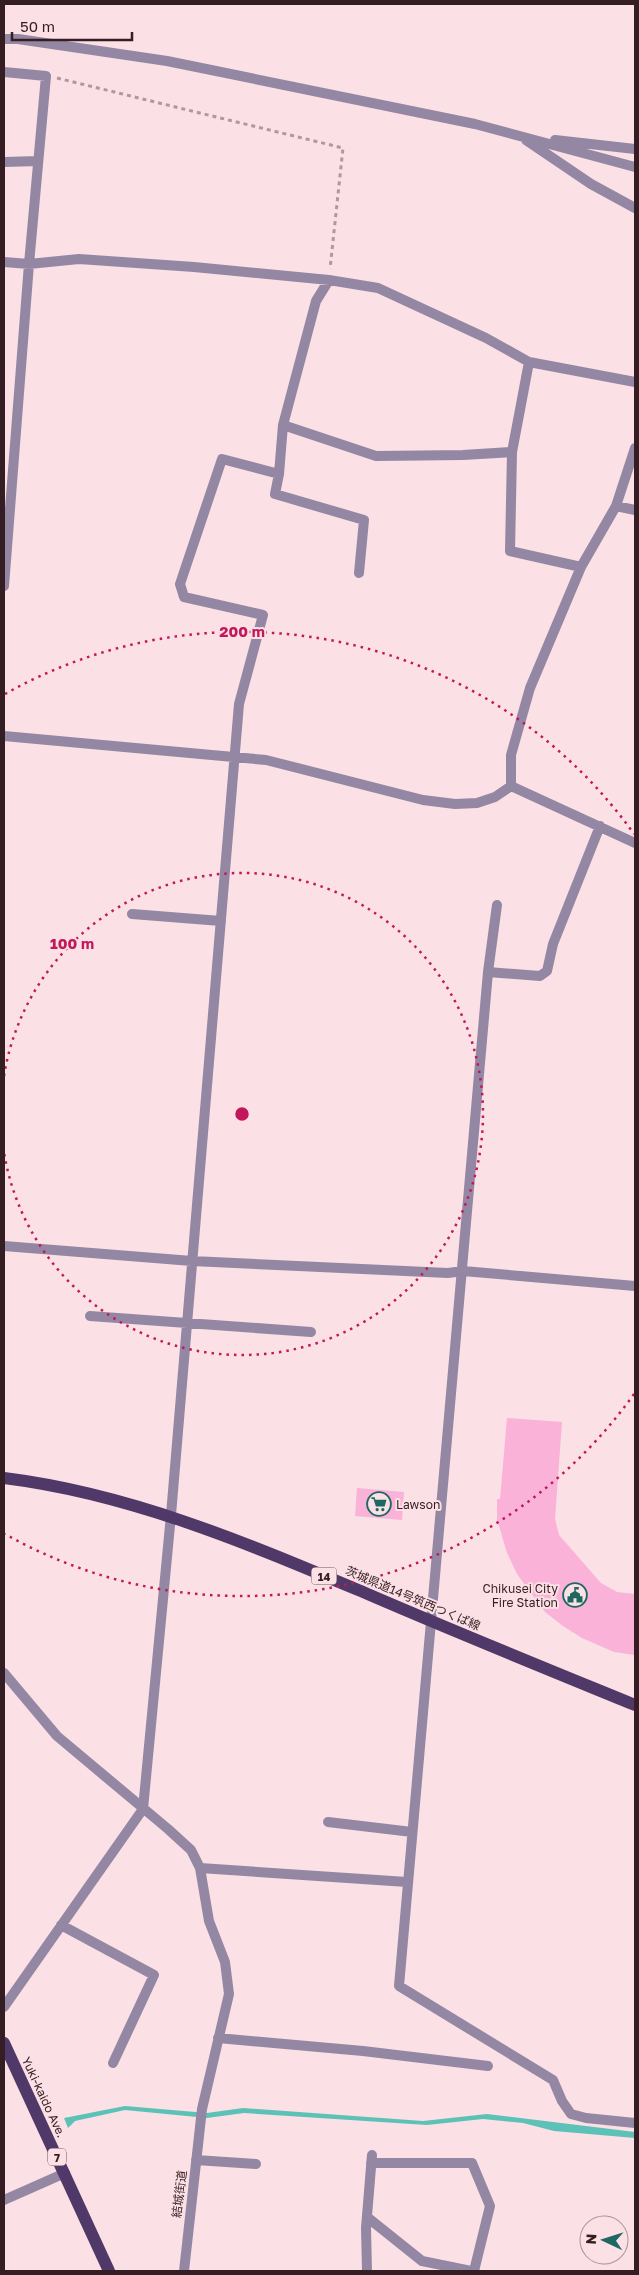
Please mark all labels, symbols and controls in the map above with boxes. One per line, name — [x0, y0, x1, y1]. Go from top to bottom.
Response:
scale bar — [12, 10, 132, 42]
text: 50 m — [20, 17, 55, 35]
text: 200 m — [219, 622, 265, 640]
text: 100 m — [50, 934, 94, 952]
centre of rings — [233, 1105, 251, 1123]
supermarket icon: Lawson — [366, 1491, 392, 1517]
place label: Lawson — [396, 1497, 440, 1512]
street label: 茨城県道14号筑西つくば線 — [343, 1563, 483, 1633]
road number: 14 — [312, 1568, 336, 1584]
place label: Chikusei City Fire Station — [483, 1581, 558, 1610]
public building icon: Chikusei City Fire Station — [562, 1582, 588, 1608]
street label: Yuki-kaido Ave. — [19, 2054, 69, 2140]
road number: 7 — [48, 2148, 66, 2166]
street label: 結城街道 — [169, 2169, 189, 2219]
north arrow — [579, 2215, 629, 2265]
text: N — [582, 2233, 599, 2245]

